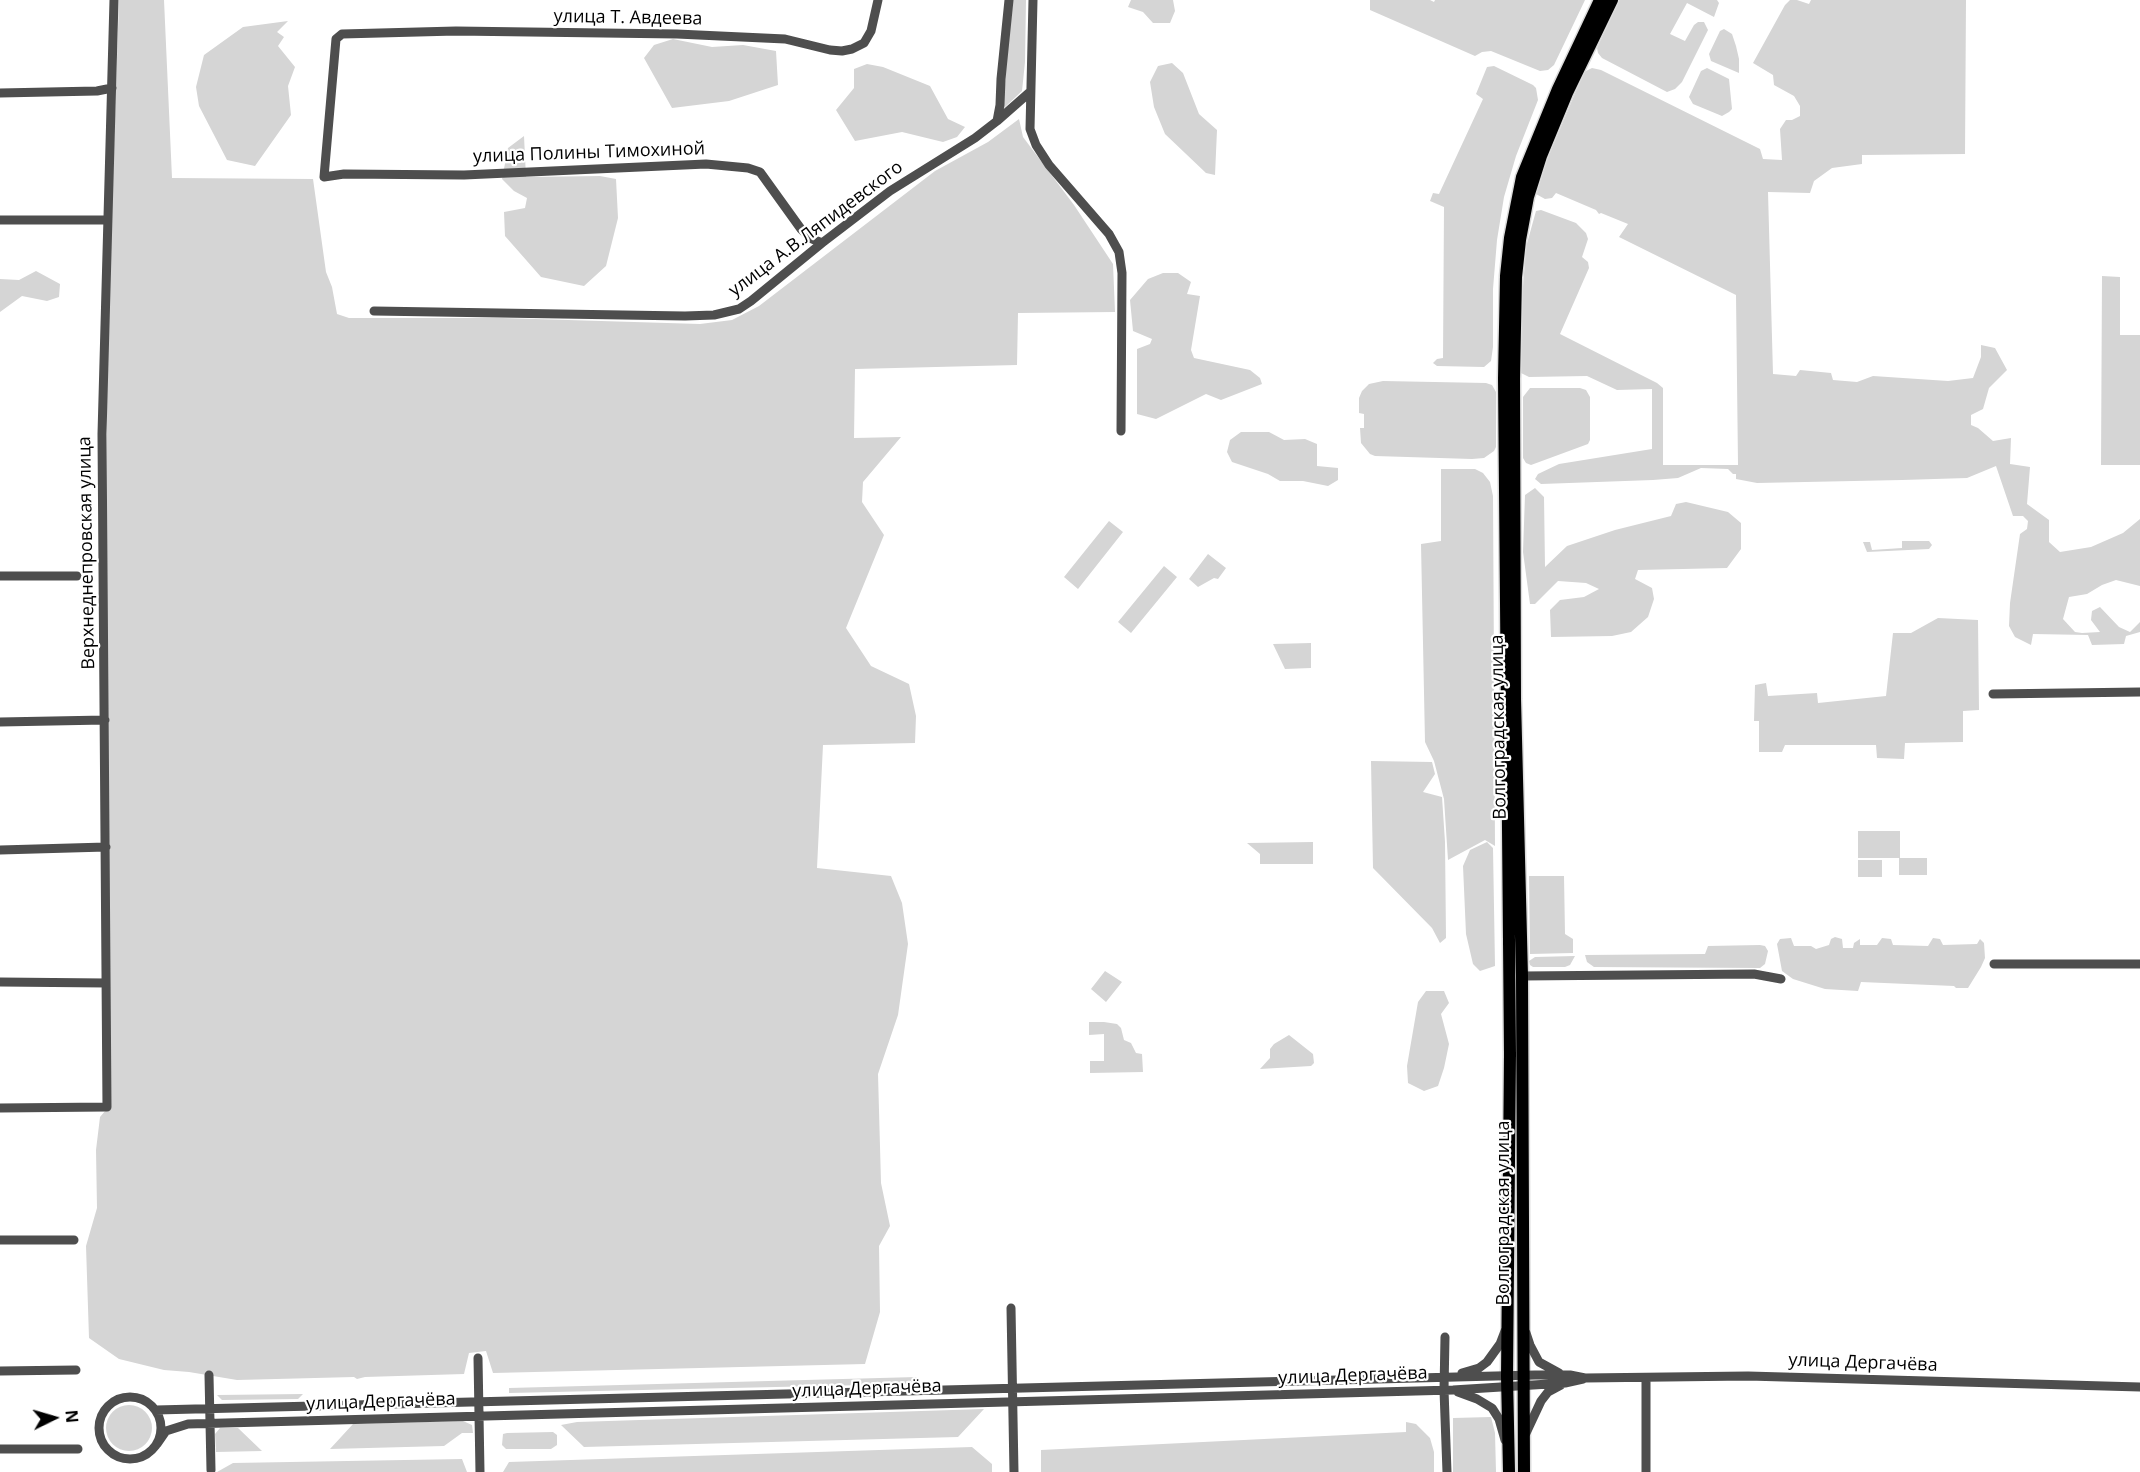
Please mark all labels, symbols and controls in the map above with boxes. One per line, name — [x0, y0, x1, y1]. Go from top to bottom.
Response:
street label: улица Т. Авдеева — [554, 6, 702, 30]
street label: улица Полины Тимохиной — [473, 138, 705, 168]
street label: улица А.В.Ляпидевского — [725, 156, 907, 302]
street label: Верхнеднепровская улица — [74, 436, 100, 670]
street label: Волгоградская улица — [1487, 634, 1511, 820]
street label: Волгоградская улица — [1493, 1120, 1515, 1306]
street label: улица Дергачёва — [1788, 1350, 1938, 1376]
street label: улица Дергачёва — [1278, 1363, 1428, 1389]
street label: улица Дергачёва — [792, 1376, 942, 1402]
north arrow — [24, 1388, 84, 1448]
street label: улица Дергачёва — [306, 1389, 456, 1415]
text: N — [60, 1409, 83, 1424]

